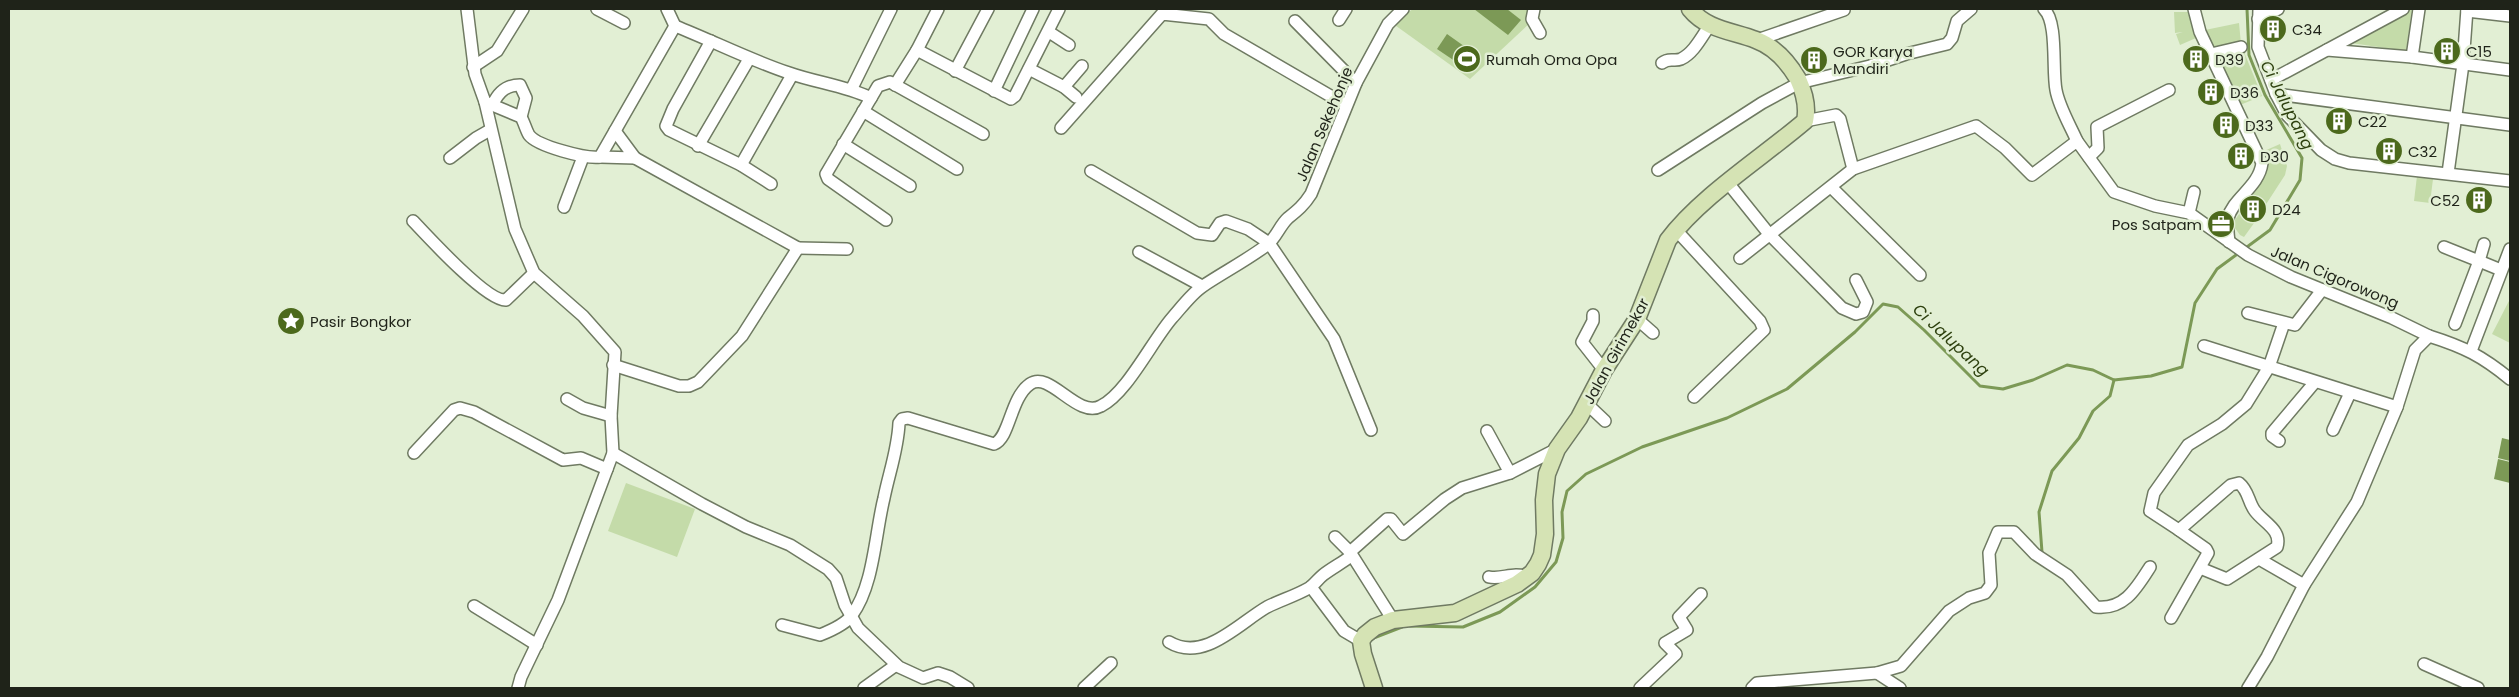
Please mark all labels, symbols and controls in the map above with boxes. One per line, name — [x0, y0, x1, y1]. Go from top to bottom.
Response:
building icon: C34 — [2258, 14, 2288, 44]
place label: C34 — [2292, 19, 2322, 40]
building icon: C15 — [2432, 36, 2462, 66]
place label: GOR Karya Mandiri — [1833, 41, 1913, 79]
place label: C15 — [2466, 41, 2492, 62]
sports icon: Rumah Oma Opa — [1452, 44, 1482, 74]
building icon: D39 — [2181, 44, 2211, 74]
building icon: GOR Karya Mandiri — [1799, 45, 1829, 75]
place label: Rumah Oma Opa — [1486, 49, 1617, 70]
place label: D39 — [2215, 49, 2244, 70]
water label: Ci Jalupang — [2255, 56, 2319, 154]
street label: Jalan Sekehonje — [1290, 64, 1358, 184]
building icon: D36 — [2196, 77, 2226, 107]
place label: D36 — [2230, 82, 2259, 103]
building icon: C22 — [2324, 106, 2354, 136]
building icon: D33 — [2211, 110, 2241, 140]
place label: C22 — [2358, 111, 2387, 132]
place label: D33 — [2245, 115, 2273, 136]
building icon: C32 — [2374, 136, 2404, 166]
building icon: D30 — [2226, 141, 2256, 171]
place label: C32 — [2408, 141, 2437, 162]
place label: D30 — [2260, 146, 2289, 167]
building icon: C52 — [2464, 185, 2494, 215]
place label: C52 — [2430, 190, 2460, 211]
building icon: D24 — [2238, 194, 2268, 224]
place label: D24 — [2272, 199, 2301, 220]
office icon: Pos Satpam — [2206, 209, 2236, 239]
place label: Pos Satpam — [2112, 214, 2202, 235]
street label: Jalan Cigorowong — [2268, 240, 2402, 314]
street label: Jalan Girimekar — [1578, 294, 1654, 408]
water label: Ci Jalupang — [1908, 298, 1995, 382]
place icon: Pasir Bongkor — [276, 306, 306, 336]
place label: Pasir Bongkor — [310, 311, 412, 332]

